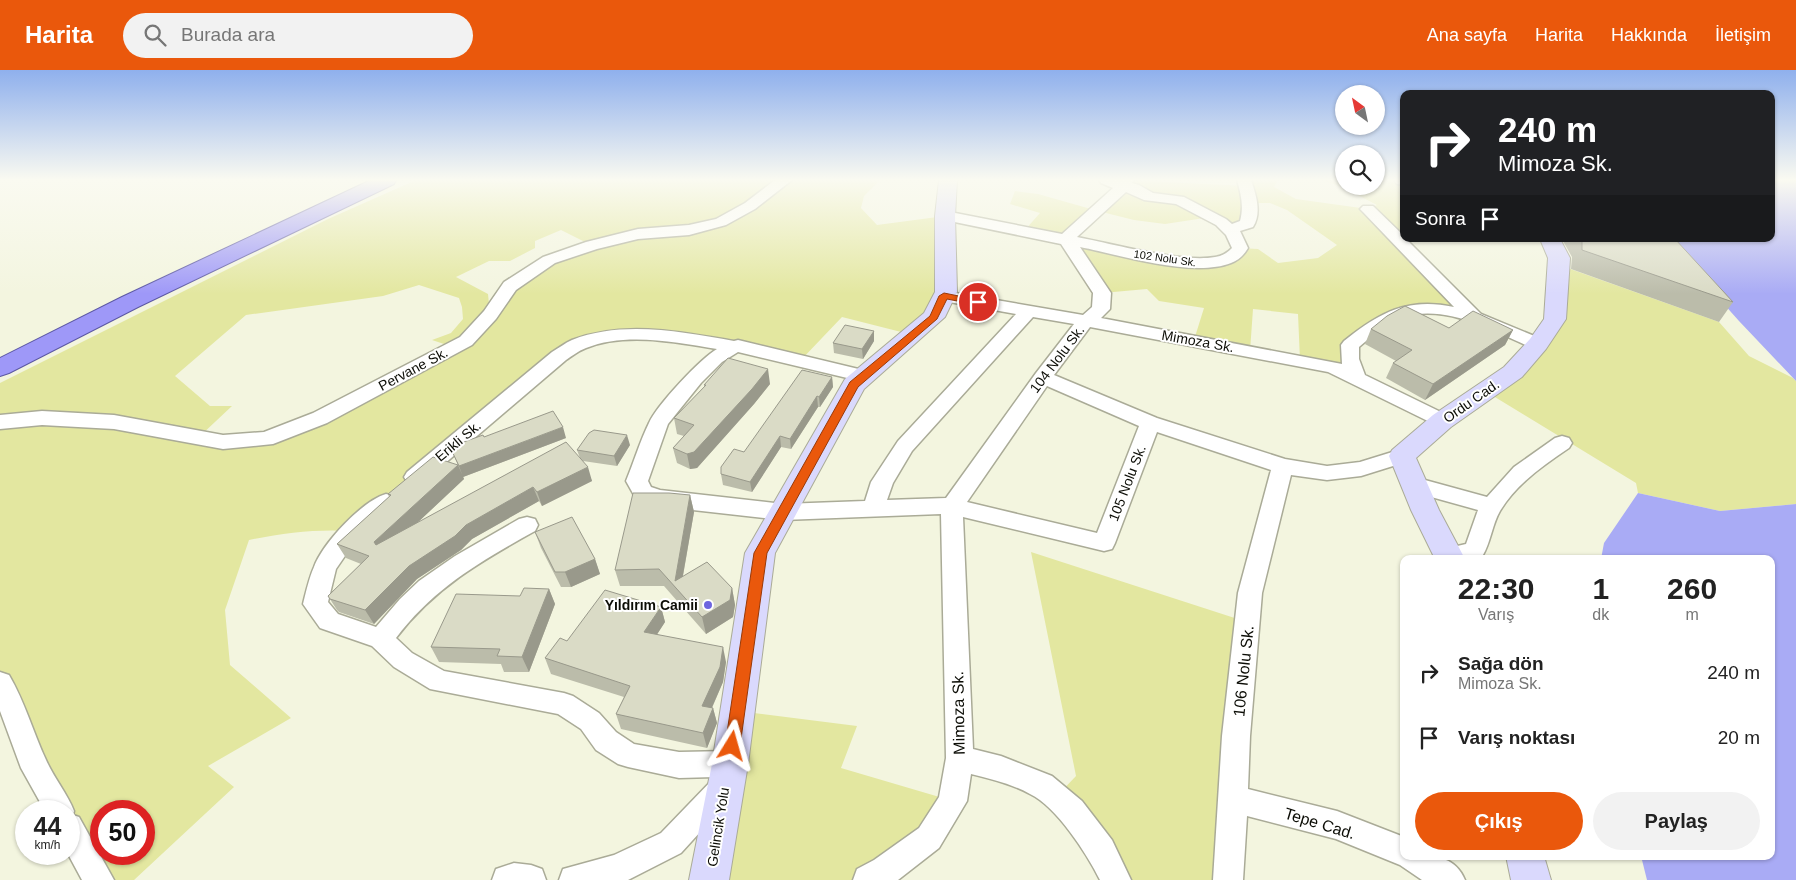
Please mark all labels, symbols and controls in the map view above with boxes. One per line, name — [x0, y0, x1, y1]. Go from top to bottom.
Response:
search box — [123, 13, 473, 58]
text: Harita — [25, 21, 93, 48]
icon: search — [141, 21, 169, 49]
text: Burada ara — [181, 24, 275, 45]
text: Ana sayfa — [1427, 25, 1507, 45]
text: Harita — [1535, 25, 1583, 45]
text: Hakkında — [1611, 25, 1687, 45]
text: İletişim — [1715, 25, 1771, 45]
north arrow — [1335, 85, 1385, 135]
map controls — [1335, 85, 1385, 195]
icon: right — [1415, 110, 1480, 175]
text: 240 m — [1498, 110, 1597, 149]
button: search — [1335, 145, 1385, 195]
text: Mimoza Sk. — [1498, 151, 1613, 176]
icon: arrive — [1476, 205, 1504, 233]
text: Sonra — [1415, 208, 1466, 229]
street label: 102 Nolu Sk. — [1133, 248, 1197, 268]
pin — [957, 281, 999, 323]
icon: arrive — [964, 288, 992, 316]
street label: 104 Nolu Sk. — [1026, 322, 1088, 396]
street label: Mimoza Sk. — [1161, 327, 1235, 355]
street label: Pervane Sk. — [376, 344, 450, 394]
street label: Ordu Cad. — [1440, 376, 1502, 426]
street label: Erikli Sk. — [432, 417, 484, 465]
street label: 105 Nolu Sk. — [1105, 443, 1149, 523]
text: 22:30 — [1458, 572, 1535, 605]
text: 1 — [1592, 572, 1609, 605]
text: 260 — [1667, 572, 1717, 605]
place label: Yıldırım Camii — [605, 597, 698, 613]
marker: Yıldırım Camii — [702, 599, 714, 611]
text: Varış — [1478, 606, 1514, 623]
text: dk — [1592, 606, 1609, 623]
text: m — [1685, 606, 1699, 623]
street label: 106 Nolu Sk. — [1230, 625, 1257, 717]
text: Sağa dön — [1458, 653, 1544, 674]
icon: right — [1415, 659, 1443, 687]
text: 240 m — [1707, 662, 1760, 683]
street label: Mimoza Sk. — [949, 671, 968, 755]
text: Mimoza Sk. — [1458, 675, 1542, 692]
position arrow — [705, 719, 757, 771]
icon: arrive — [1415, 724, 1443, 752]
text: Varış noktası — [1458, 727, 1575, 748]
text: 20 m — [1718, 727, 1760, 748]
street label: Gelincik Yolu — [704, 786, 732, 868]
button: Çıkış — [1415, 792, 1583, 850]
button: Paylaş — [1593, 792, 1760, 850]
speed limit sign: 50 — [90, 800, 155, 865]
street label: Tepe Cad. — [1282, 805, 1357, 842]
text: 44 — [34, 812, 61, 840]
text: km/h — [34, 838, 61, 852]

